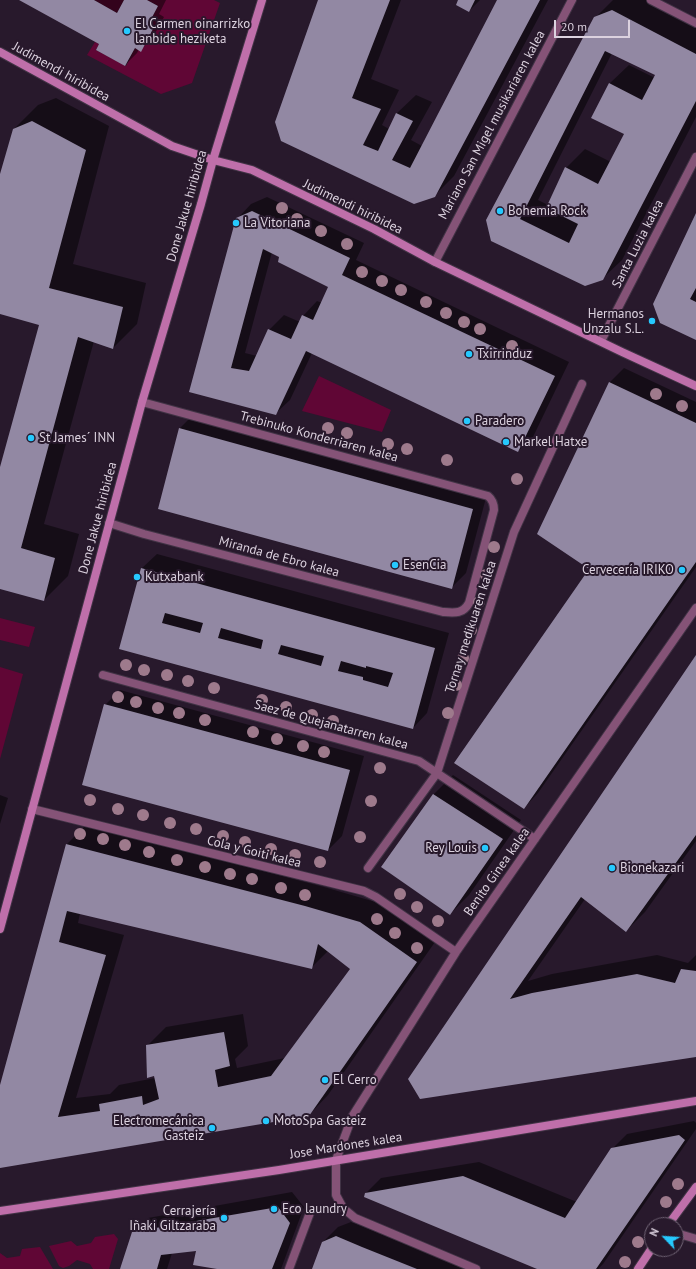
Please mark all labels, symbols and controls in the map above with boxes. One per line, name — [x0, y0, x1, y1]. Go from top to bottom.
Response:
scale bar — [556, 12, 632, 38]
place label: El Carmen oinarrizko lanbide heziketa — [135, 16, 250, 47]
text: 20 m — [561, 19, 587, 34]
marker: El Carmen oinarrizko lanbide heziketa — [122, 26, 132, 36]
street label: Mariano San Migel musikariaren kalea — [435, 28, 549, 222]
street label: Judimendi hiribidea — [10, 39, 112, 105]
street label: Done Jakue hiribidea — [164, 148, 210, 264]
street label: Judimendi hiribidea — [301, 176, 405, 238]
street label: Santa Luzia kalea — [609, 197, 667, 291]
place label: Bohemia Rock — [508, 203, 586, 219]
marker: Bohemia Rock — [495, 206, 505, 216]
place label: La Vitoriana — [244, 215, 310, 231]
marker: La Vitoriana — [231, 218, 241, 228]
place label: Hermanos Unzalu S.L. — [583, 306, 644, 337]
marker: Hermanos Unzalu S.L. — [647, 316, 657, 326]
place label: Txirrinduz — [477, 346, 532, 362]
marker: Txirrinduz — [464, 349, 474, 359]
street label: Trebinuko Konderriaren kalea — [238, 408, 400, 466]
place label: Paradero — [475, 413, 524, 429]
marker: Paradero — [462, 416, 472, 426]
place label: St James´ INN — [39, 430, 115, 446]
marker: St James´ INN — [26, 433, 36, 443]
place label: Markel Hatxe — [514, 434, 587, 450]
marker: Markel Hatxe — [501, 437, 511, 447]
street label: Done Jakue hiribidea — [76, 460, 120, 576]
street label: Miranda de Ebro kalea — [217, 533, 341, 581]
place label: EsenCia — [403, 557, 447, 573]
street label: Tornay medikuaren kalea — [442, 559, 500, 695]
marker: EsenCia — [390, 560, 400, 570]
place label: Cervecería IRIKO — [582, 562, 674, 578]
marker: Cervecería IRIKO — [677, 565, 687, 575]
place label: Kutxabank — [145, 569, 204, 585]
marker: Kutxabank — [132, 572, 142, 582]
street label: Saez de Quejanatarren kalea — [252, 697, 410, 753]
street label: Benito Ginea kalea — [461, 825, 533, 919]
street label: Cola y Goiti kalea — [205, 833, 303, 871]
place label: Rey Louis — [425, 840, 477, 856]
marker: Rey Louis — [480, 843, 490, 853]
place label: Bionekazari — [620, 860, 685, 876]
marker: Bionekazari — [607, 863, 617, 873]
place label: El Cerro — [333, 1072, 377, 1088]
marker: El Cerro — [320, 1075, 330, 1085]
place label: Electromecánica Gasteiz — [113, 1113, 204, 1144]
place label: MotoSpa Gasteiz — [274, 1113, 366, 1129]
marker: MotoSpa Gasteiz — [261, 1116, 271, 1126]
marker: Electromecánica Gasteiz — [207, 1123, 217, 1133]
street label: Jose Mardones kalea — [289, 1129, 403, 1163]
place label: Eco laundry — [282, 1201, 347, 1217]
place label: Cerrajería Iñaki Giltzaraba — [129, 1203, 216, 1234]
marker: Eco laundry — [269, 1204, 279, 1214]
marker: Cerrajería Iñaki Giltzaraba — [219, 1213, 229, 1223]
north arrow — [644, 1217, 684, 1257]
text: N — [646, 1226, 662, 1239]

